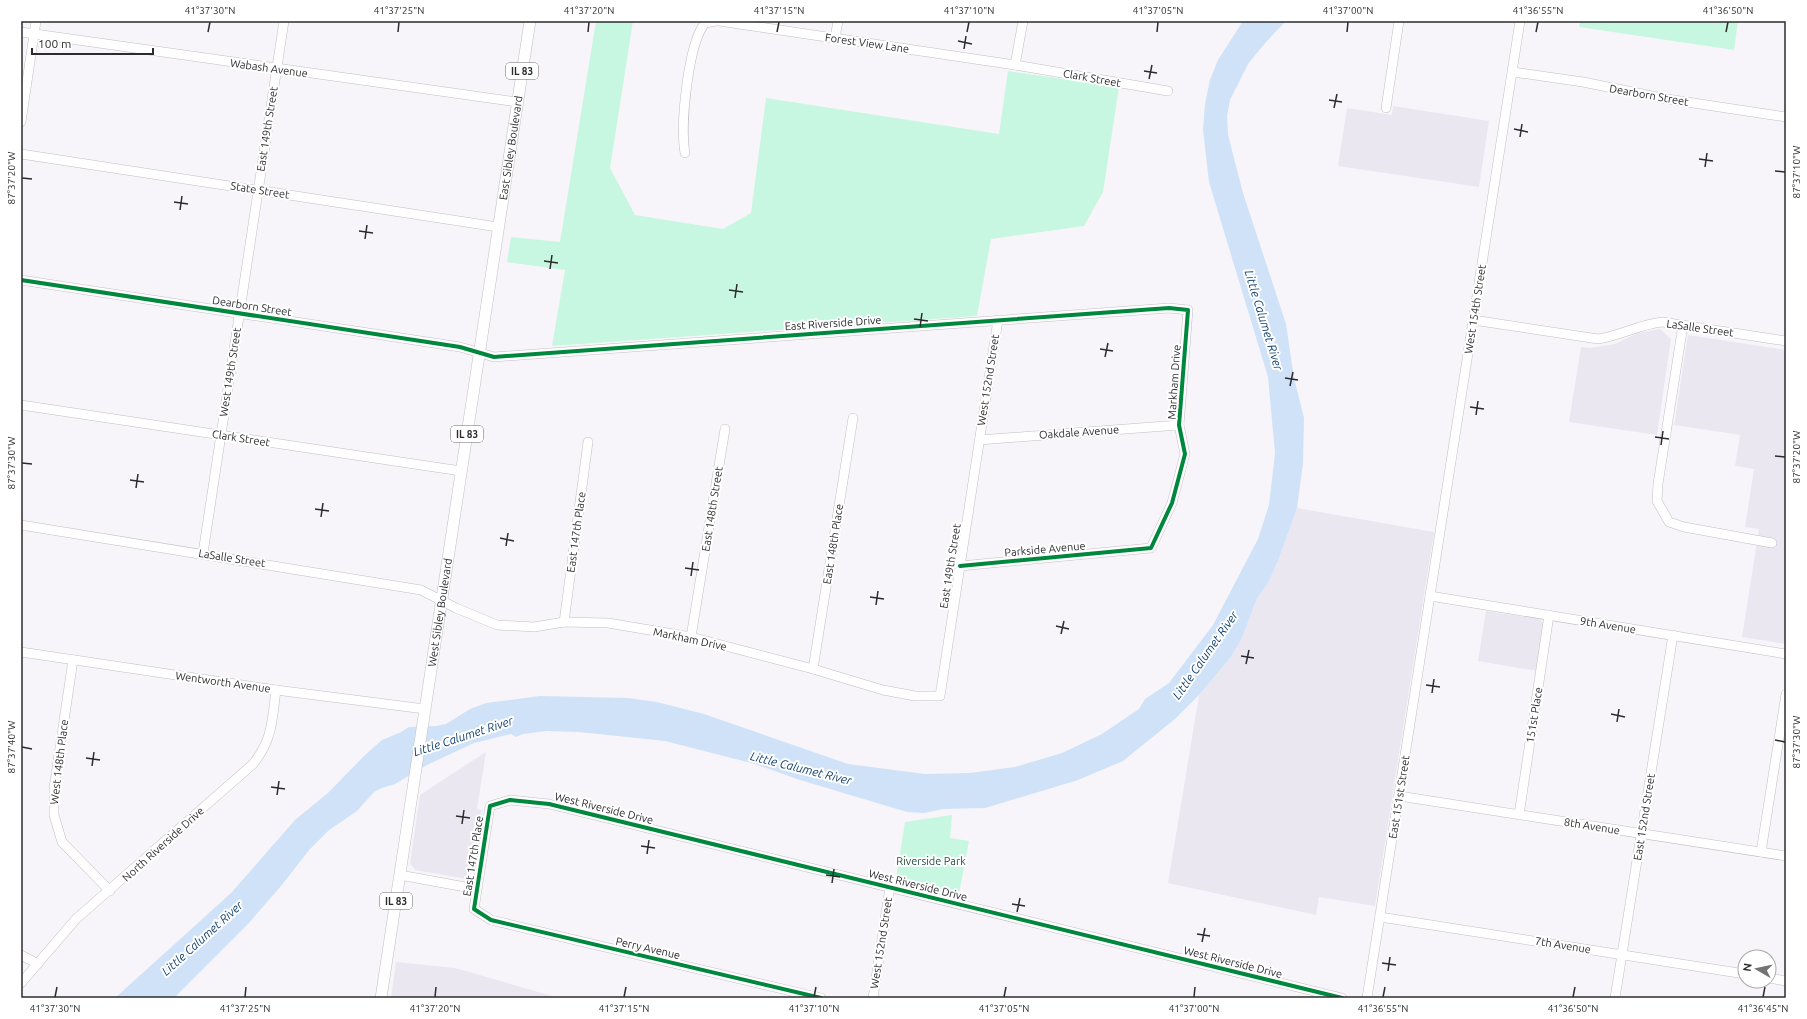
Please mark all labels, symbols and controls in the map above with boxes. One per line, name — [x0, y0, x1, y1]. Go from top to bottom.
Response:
text: 41°37'30"N — [185, 5, 235, 16]
text: 41°37'25"N — [374, 5, 424, 16]
text: 41°37'20"N — [564, 5, 614, 16]
text: 41°37'15"N — [754, 5, 804, 16]
text: 41°37'10"N — [944, 5, 994, 16]
text: 41°37'05"N — [1133, 5, 1183, 16]
text: 41°37'00"N — [1323, 5, 1373, 16]
text: 41°36'55"N — [1513, 5, 1563, 16]
text: 41°36'50"N — [1703, 5, 1753, 16]
scale bar — [32, 30, 153, 56]
street label: Forest View Lane — [824, 31, 910, 55]
text: 100 m — [38, 37, 71, 50]
street label: Wabash Avenue — [229, 57, 309, 79]
road number: IL 83 — [506, 63, 538, 79]
street label: Clark Street — [1062, 67, 1122, 89]
street label: Dearborn Street — [1608, 82, 1690, 108]
street label: East 149th Street — [254, 85, 280, 172]
street label: East Sibley Boulevard — [497, 95, 525, 201]
text: 87°37'10"W — [1791, 146, 1802, 198]
text: 87°37'20"W — [6, 152, 17, 204]
street label: State Street — [230, 179, 291, 201]
street label: West 154th Street — [1462, 263, 1488, 354]
water label: Little Calumet River — [1243, 268, 1286, 372]
street label: Dearborn Street — [211, 294, 293, 318]
street label: East Riverside Drive — [784, 314, 882, 332]
street label: LaSalle Street — [1666, 317, 1735, 339]
street label: West 149th Street — [217, 326, 243, 417]
street label: West 152nd Street — [975, 333, 1001, 427]
street label: Markham Drive — [1165, 344, 1183, 420]
street label: Oakdale Avenue — [1039, 423, 1119, 441]
road number: IL 83 — [451, 426, 483, 442]
street label: Clark Street — [211, 428, 271, 449]
text: 87°37'20"W — [1791, 431, 1802, 483]
text: 87°37'30"W — [6, 437, 17, 489]
street label: East 148th Street — [699, 465, 725, 552]
street label: East 147th Place — [564, 491, 588, 573]
street label: East 148th Place — [821, 503, 845, 585]
street label: East 149th Street — [937, 522, 963, 609]
street label: Parkside Avenue — [1004, 539, 1086, 559]
street label: LaSalle Street — [198, 547, 267, 569]
street label: West Sibley Boulevard — [426, 557, 454, 668]
water label: Little Calumet River — [1170, 608, 1240, 701]
street label: 9th Avenue — [1579, 615, 1637, 635]
street label: Markham Drive — [652, 625, 728, 653]
street label: Wentworth Avenue — [175, 669, 271, 695]
street label: 151st Place — [1524, 686, 1544, 744]
water label: Little Calumet River — [411, 714, 515, 758]
text: 87°37'30"W — [1791, 716, 1802, 768]
street label: West 148th Place — [48, 719, 70, 805]
text: 87°37'40"W — [6, 721, 17, 773]
water label: Little Calumet River — [749, 749, 853, 787]
street label: East 151st Street — [1386, 754, 1412, 840]
street label: East 152nd Street — [1631, 772, 1657, 861]
street label: West Riverside Drive — [553, 790, 655, 826]
street label: North Riverside Drive — [120, 804, 206, 884]
street label: East 147th Place — [461, 815, 485, 897]
street label: 8th Avenue — [1563, 816, 1621, 836]
park label: Riverside Park — [896, 855, 966, 867]
street label: West Riverside Drive — [867, 867, 969, 903]
road number: IL 83 — [380, 893, 412, 909]
street label: West 152nd Street — [868, 896, 894, 990]
water label: Little Calumet River — [159, 898, 245, 978]
street label: Perry Avenue — [615, 935, 681, 961]
street label: 7th Avenue — [1534, 935, 1592, 955]
street label: West Riverside Drive — [1182, 944, 1284, 980]
north arrow — [1737, 949, 1777, 989]
text: N — [1741, 962, 1754, 972]
text: 41°37'30"N — [30, 1003, 80, 1014]
text: 41°37'25"N — [220, 1003, 270, 1014]
text: 41°37'20"N — [410, 1003, 460, 1014]
text: 41°37'15"N — [599, 1003, 649, 1014]
text: 41°37'10"N — [789, 1003, 839, 1014]
text: 41°37'05"N — [979, 1003, 1029, 1014]
text: 41°37'00"N — [1169, 1003, 1219, 1014]
text: 41°36'55"N — [1358, 1003, 1408, 1014]
text: 41°36'50"N — [1548, 1003, 1598, 1014]
text: 41°36'45"N — [1738, 1003, 1788, 1014]

